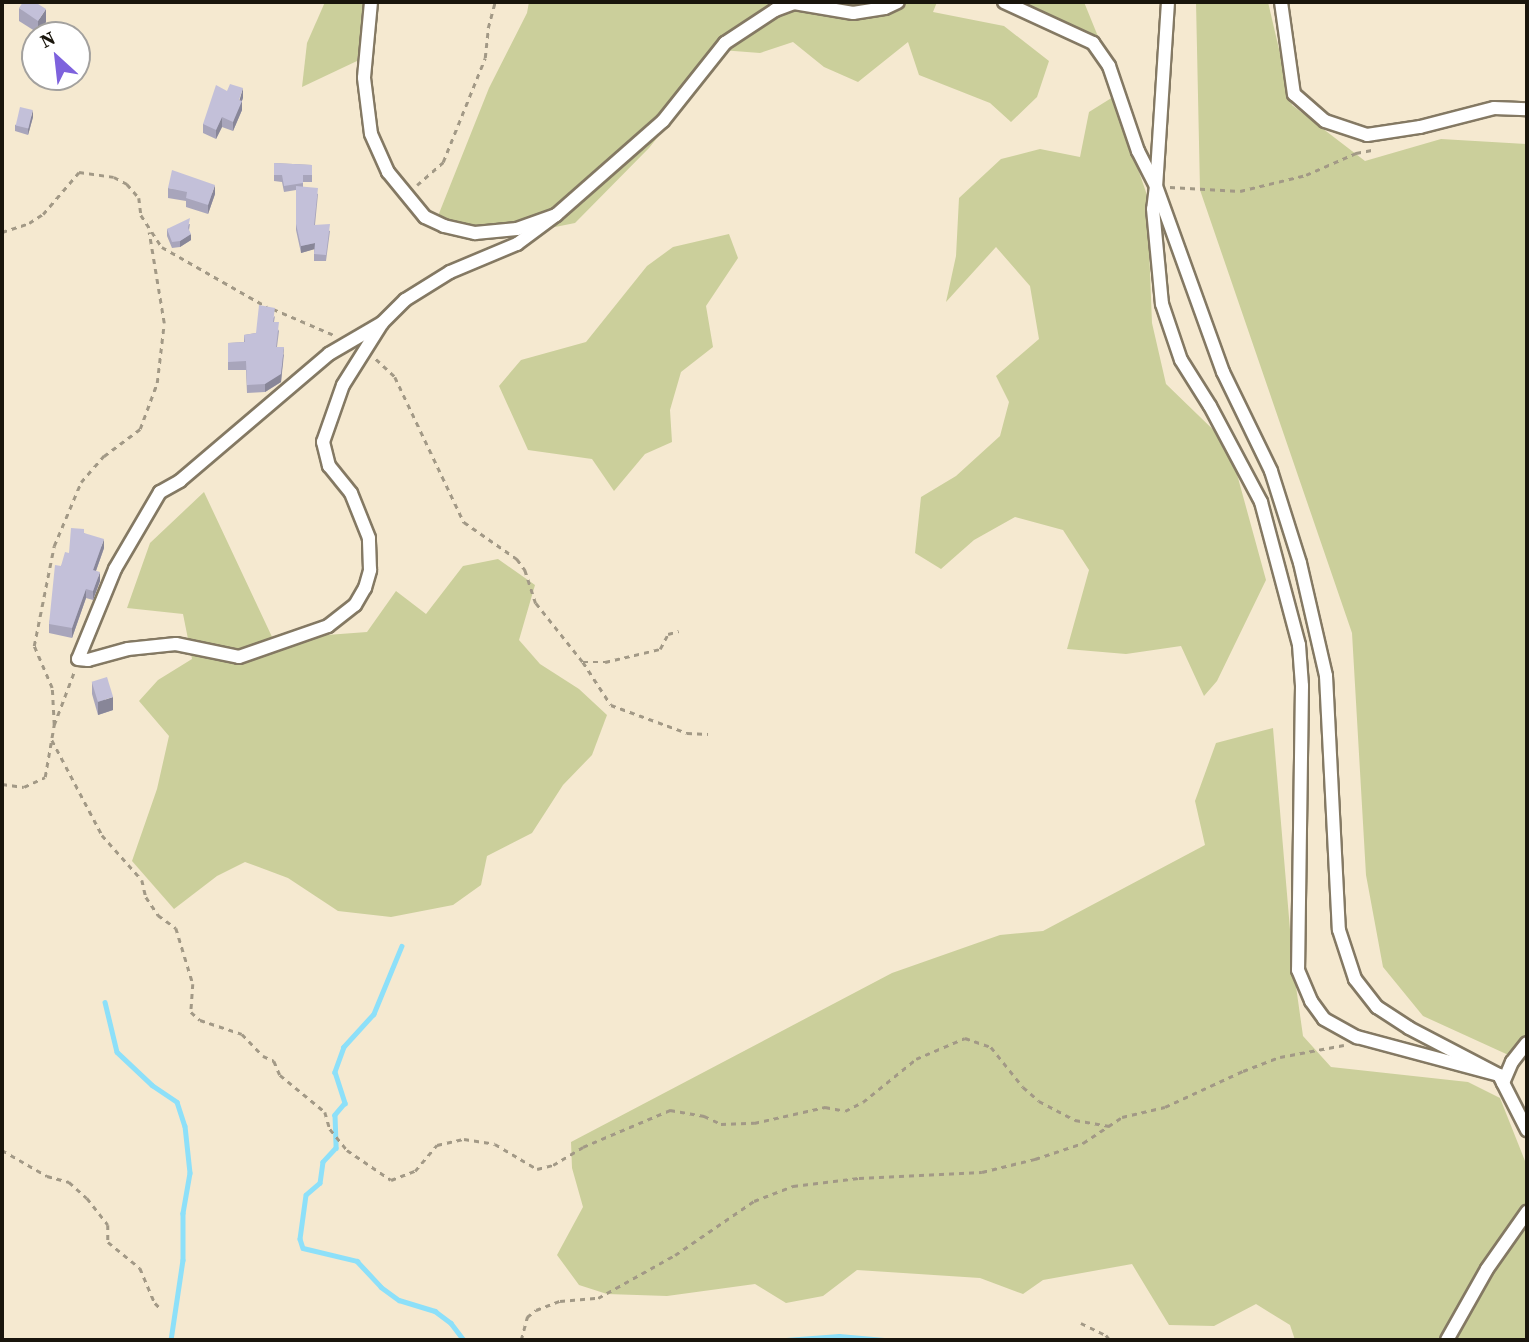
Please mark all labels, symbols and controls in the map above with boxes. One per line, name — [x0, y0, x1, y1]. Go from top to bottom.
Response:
north arrow — [21, 21, 91, 91]
text: N — [35, 24, 59, 54]

